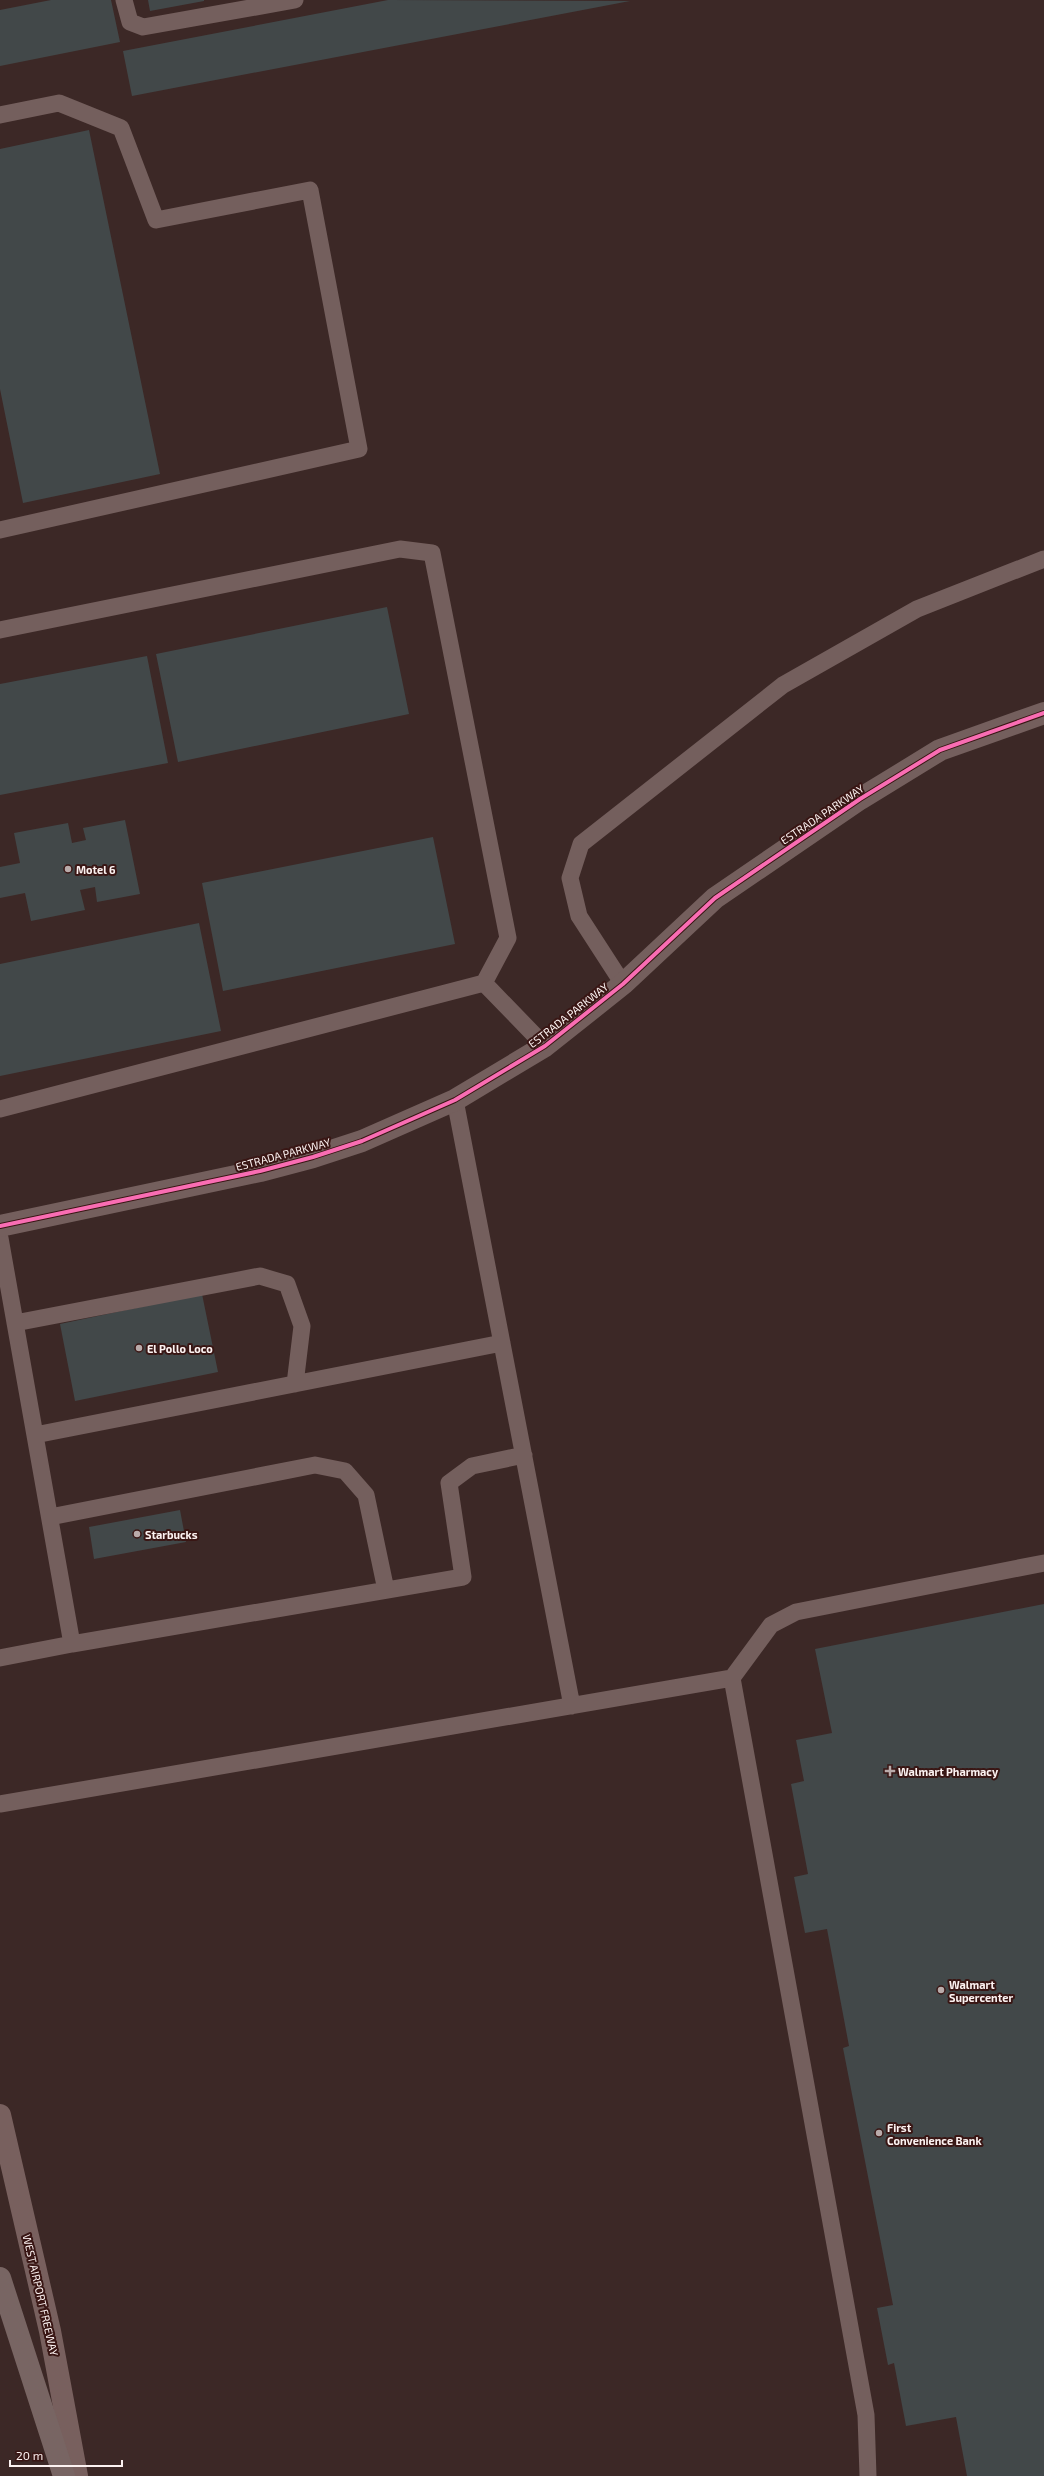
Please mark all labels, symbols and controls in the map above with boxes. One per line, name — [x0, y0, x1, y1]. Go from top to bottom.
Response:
street label: ESTRADA PARKWAY — [778, 781, 867, 847]
place label: Motel 6 — [76, 863, 116, 876]
marker: Motel 6 — [63, 864, 73, 874]
street label: ESTRADA PARKWAY — [526, 979, 611, 1050]
street label: ESTRADA PARKWAY — [234, 1135, 333, 1173]
place label: El Pollo Loco — [147, 1342, 213, 1355]
marker: El Pollo Loco — [134, 1343, 144, 1353]
place label: Starbucks — [145, 1528, 198, 1541]
marker: Starbucks — [132, 1529, 142, 1539]
place label: Walmart Pharmacy — [898, 1765, 999, 1779]
marker: Walmart Pharmacy — [885, 1766, 895, 1776]
place label: Walmart Supercenter — [949, 1978, 1013, 2004]
marker: Walmart Supercenter — [936, 1985, 946, 1995]
place label: First Convenience Bank — [887, 2121, 982, 2147]
marker: First Convenience Bank — [874, 2128, 884, 2138]
street label: WEST AIRPORT FREEWAY — [21, 2233, 61, 2358]
scale bar — [10, 2442, 122, 2468]
text: 20 m — [16, 2448, 43, 2462]

